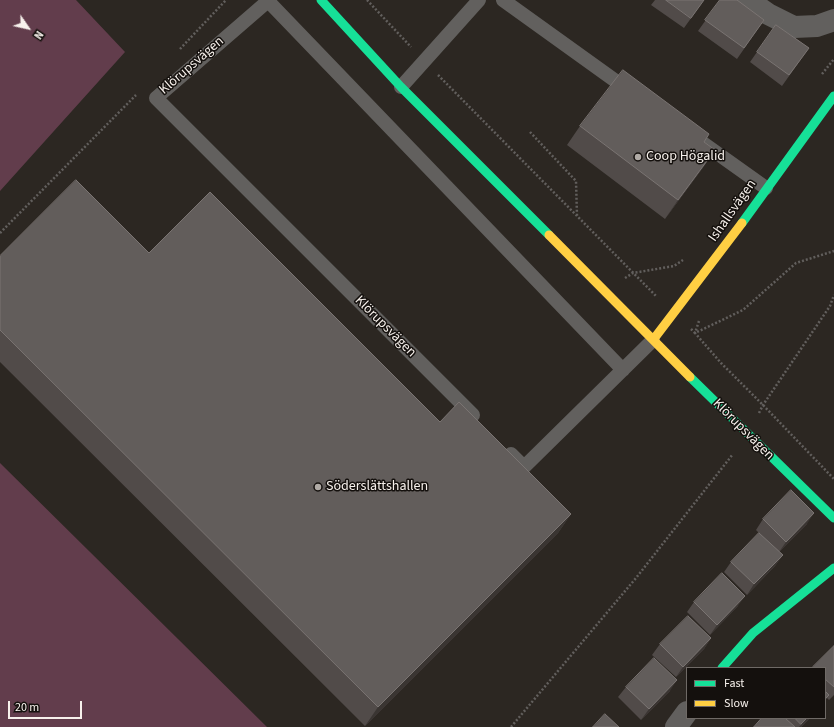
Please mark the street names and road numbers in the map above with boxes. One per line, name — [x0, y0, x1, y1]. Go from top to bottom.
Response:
street label: Klörupsvägen — [156, 33, 228, 99]
street label: Ishallsvägen — [705, 177, 761, 245]
street label: Klörupsvägen — [351, 293, 419, 361]
street label: Klörupsvägen — [709, 396, 777, 464]

